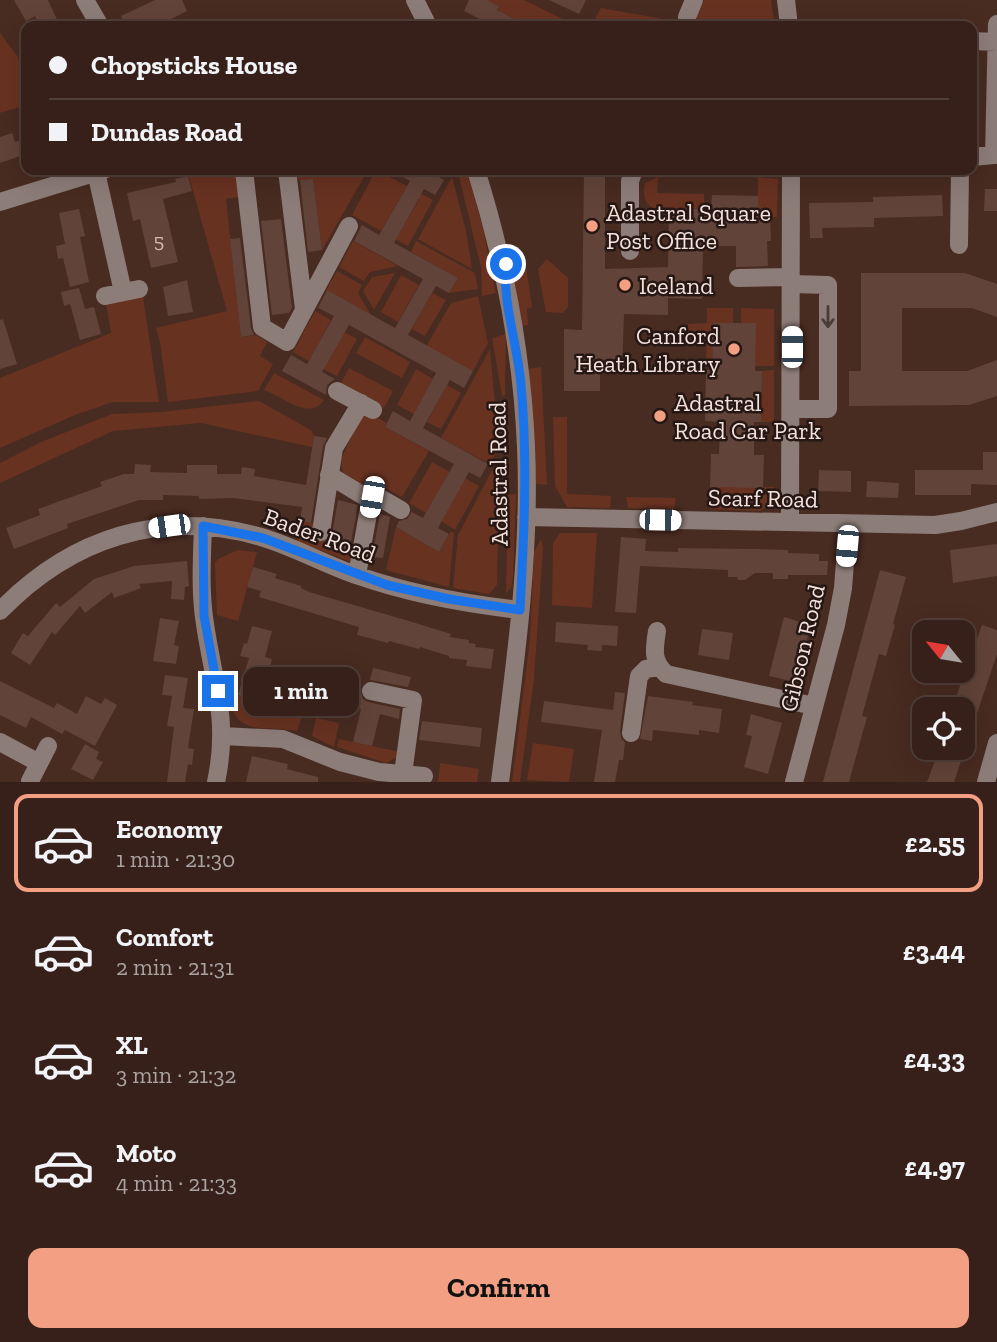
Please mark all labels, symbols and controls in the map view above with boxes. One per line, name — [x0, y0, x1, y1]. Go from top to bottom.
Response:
text: Chopsticks House — [91, 49, 297, 81]
text: Dundas Road — [91, 116, 243, 148]
place label: Adastral Square Post Office — [606, 198, 771, 255]
marker: Adastral Square Post Office — [584, 218, 600, 234]
house number: 5 — [154, 228, 164, 253]
route start — [490, 248, 522, 280]
place label: Iceland — [639, 271, 713, 300]
marker: Iceland — [617, 277, 633, 293]
one-way arrow — [821, 305, 835, 328]
place label: Canford Heath Library — [575, 321, 721, 378]
car — [782, 326, 803, 368]
marker: Canford Heath Library — [726, 341, 742, 357]
place label: Adastral Road Car Park — [674, 388, 821, 445]
street label: Adastral Road — [482, 401, 514, 547]
marker: Adastral Road Car Park — [652, 408, 668, 424]
car — [359, 474, 386, 520]
street label: Scarf Road — [708, 483, 818, 513]
street label: Bader Road — [260, 501, 380, 569]
car — [639, 509, 682, 531]
car — [147, 513, 192, 539]
car — [835, 524, 860, 568]
street label: Gibson Road — [773, 582, 831, 714]
north arrow — [912, 620, 975, 682]
map controls — [912, 620, 975, 760]
callout: 1 min — [242, 666, 358, 716]
route end — [202, 675, 234, 707]
text: 1 min — [274, 677, 328, 705]
button: locate — [912, 697, 975, 760]
icon: car — [32, 812, 95, 875]
text: Economy — [116, 813, 222, 845]
text: £2.55 — [905, 827, 965, 859]
text: 1 min · 21:30 — [116, 845, 235, 873]
icon: car — [32, 920, 95, 983]
text: Comfort — [116, 921, 213, 953]
text: £3.44 — [903, 935, 965, 967]
text: 2 min · 21:31 — [116, 953, 234, 981]
icon: car — [32, 1028, 95, 1091]
text: XL — [116, 1029, 148, 1061]
text: £4.33 — [904, 1043, 965, 1075]
text: 3 min · 21:32 — [116, 1061, 236, 1089]
icon: car — [32, 1136, 95, 1199]
text: Moto — [116, 1137, 176, 1169]
text: £4.97 — [905, 1151, 965, 1183]
text: 4 min · 21:33 — [116, 1169, 237, 1197]
button: Confirm — [28, 1248, 969, 1328]

